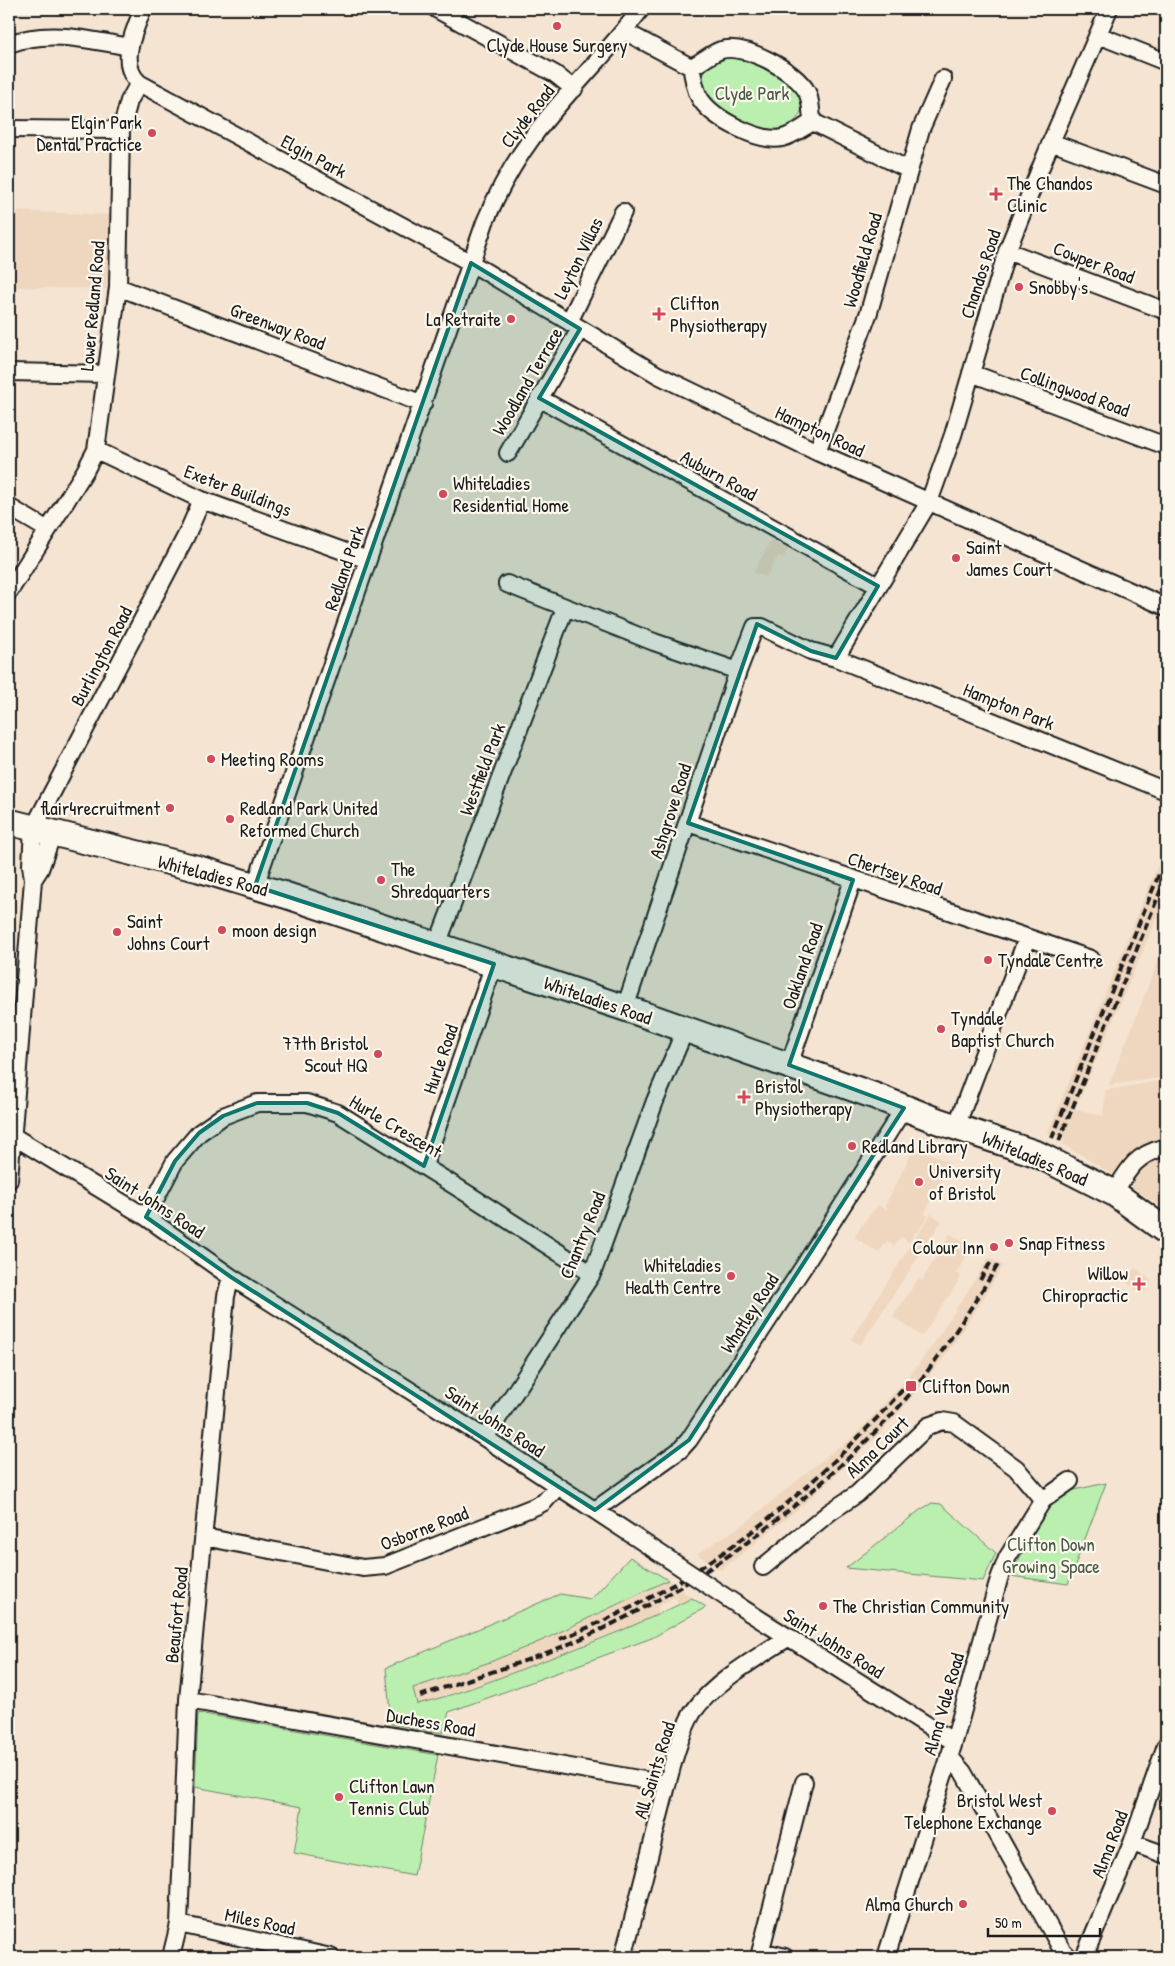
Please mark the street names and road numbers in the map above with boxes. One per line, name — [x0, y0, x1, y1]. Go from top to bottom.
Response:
street label: Clyde Road — [494, 78, 560, 153]
street label: Elgin Park — [277, 128, 352, 184]
street label: Woodfield Road — [836, 209, 888, 310]
street label: Leyton Villas — [547, 213, 609, 303]
street label: Chandos Road — [953, 226, 1007, 322]
street label: Cowper Road — [1049, 235, 1139, 290]
street label: Lower Redland Road — [73, 239, 111, 372]
street label: Greenway Road — [227, 296, 330, 356]
street label: Woodland Terrace — [486, 322, 569, 440]
street label: Collingwood Road — [1017, 359, 1134, 423]
street label: Hampton Road — [771, 399, 869, 463]
street label: Auburn Road — [676, 443, 762, 507]
street label: Exeter Buildings — [181, 458, 295, 522]
street label: Redland Park — [317, 522, 371, 614]
street label: Burlington Road — [64, 601, 138, 710]
street label: Hampton Park — [959, 676, 1059, 736]
street label: Westfield Park — [452, 719, 512, 819]
street label: Ashgrove Road — [642, 760, 698, 862]
street label: Chertsey Road — [844, 845, 946, 901]
street label: Whiteladies Road — [155, 848, 271, 902]
street label: Oakland Road — [775, 919, 829, 1013]
street label: Whiteladies Road — [541, 969, 656, 1031]
street label: Hurle Road — [416, 1020, 464, 1097]
street label: Hurle Crescent — [345, 1088, 447, 1164]
street label: Whiteladies Road — [978, 1124, 1092, 1192]
street label: Saint Johns Road — [100, 1160, 210, 1244]
street label: Chantry Road — [553, 1187, 611, 1282]
street label: Whatley Road — [714, 1268, 785, 1358]
street label: Saint Johns Road — [440, 1379, 550, 1463]
street label: Alma Court — [840, 1410, 915, 1484]
street label: Osborne Road — [376, 1499, 472, 1557]
street label: Beaufort Road — [158, 1565, 194, 1664]
street label: Saint Johns Road — [779, 1602, 890, 1685]
street label: Alma Vale Road — [916, 1649, 970, 1758]
street label: Duchess Road — [385, 1701, 478, 1743]
street label: All Saints Road — [627, 1718, 681, 1822]
street label: Alma Road — [1084, 1806, 1134, 1881]
street label: Miles Road — [223, 1901, 298, 1941]

